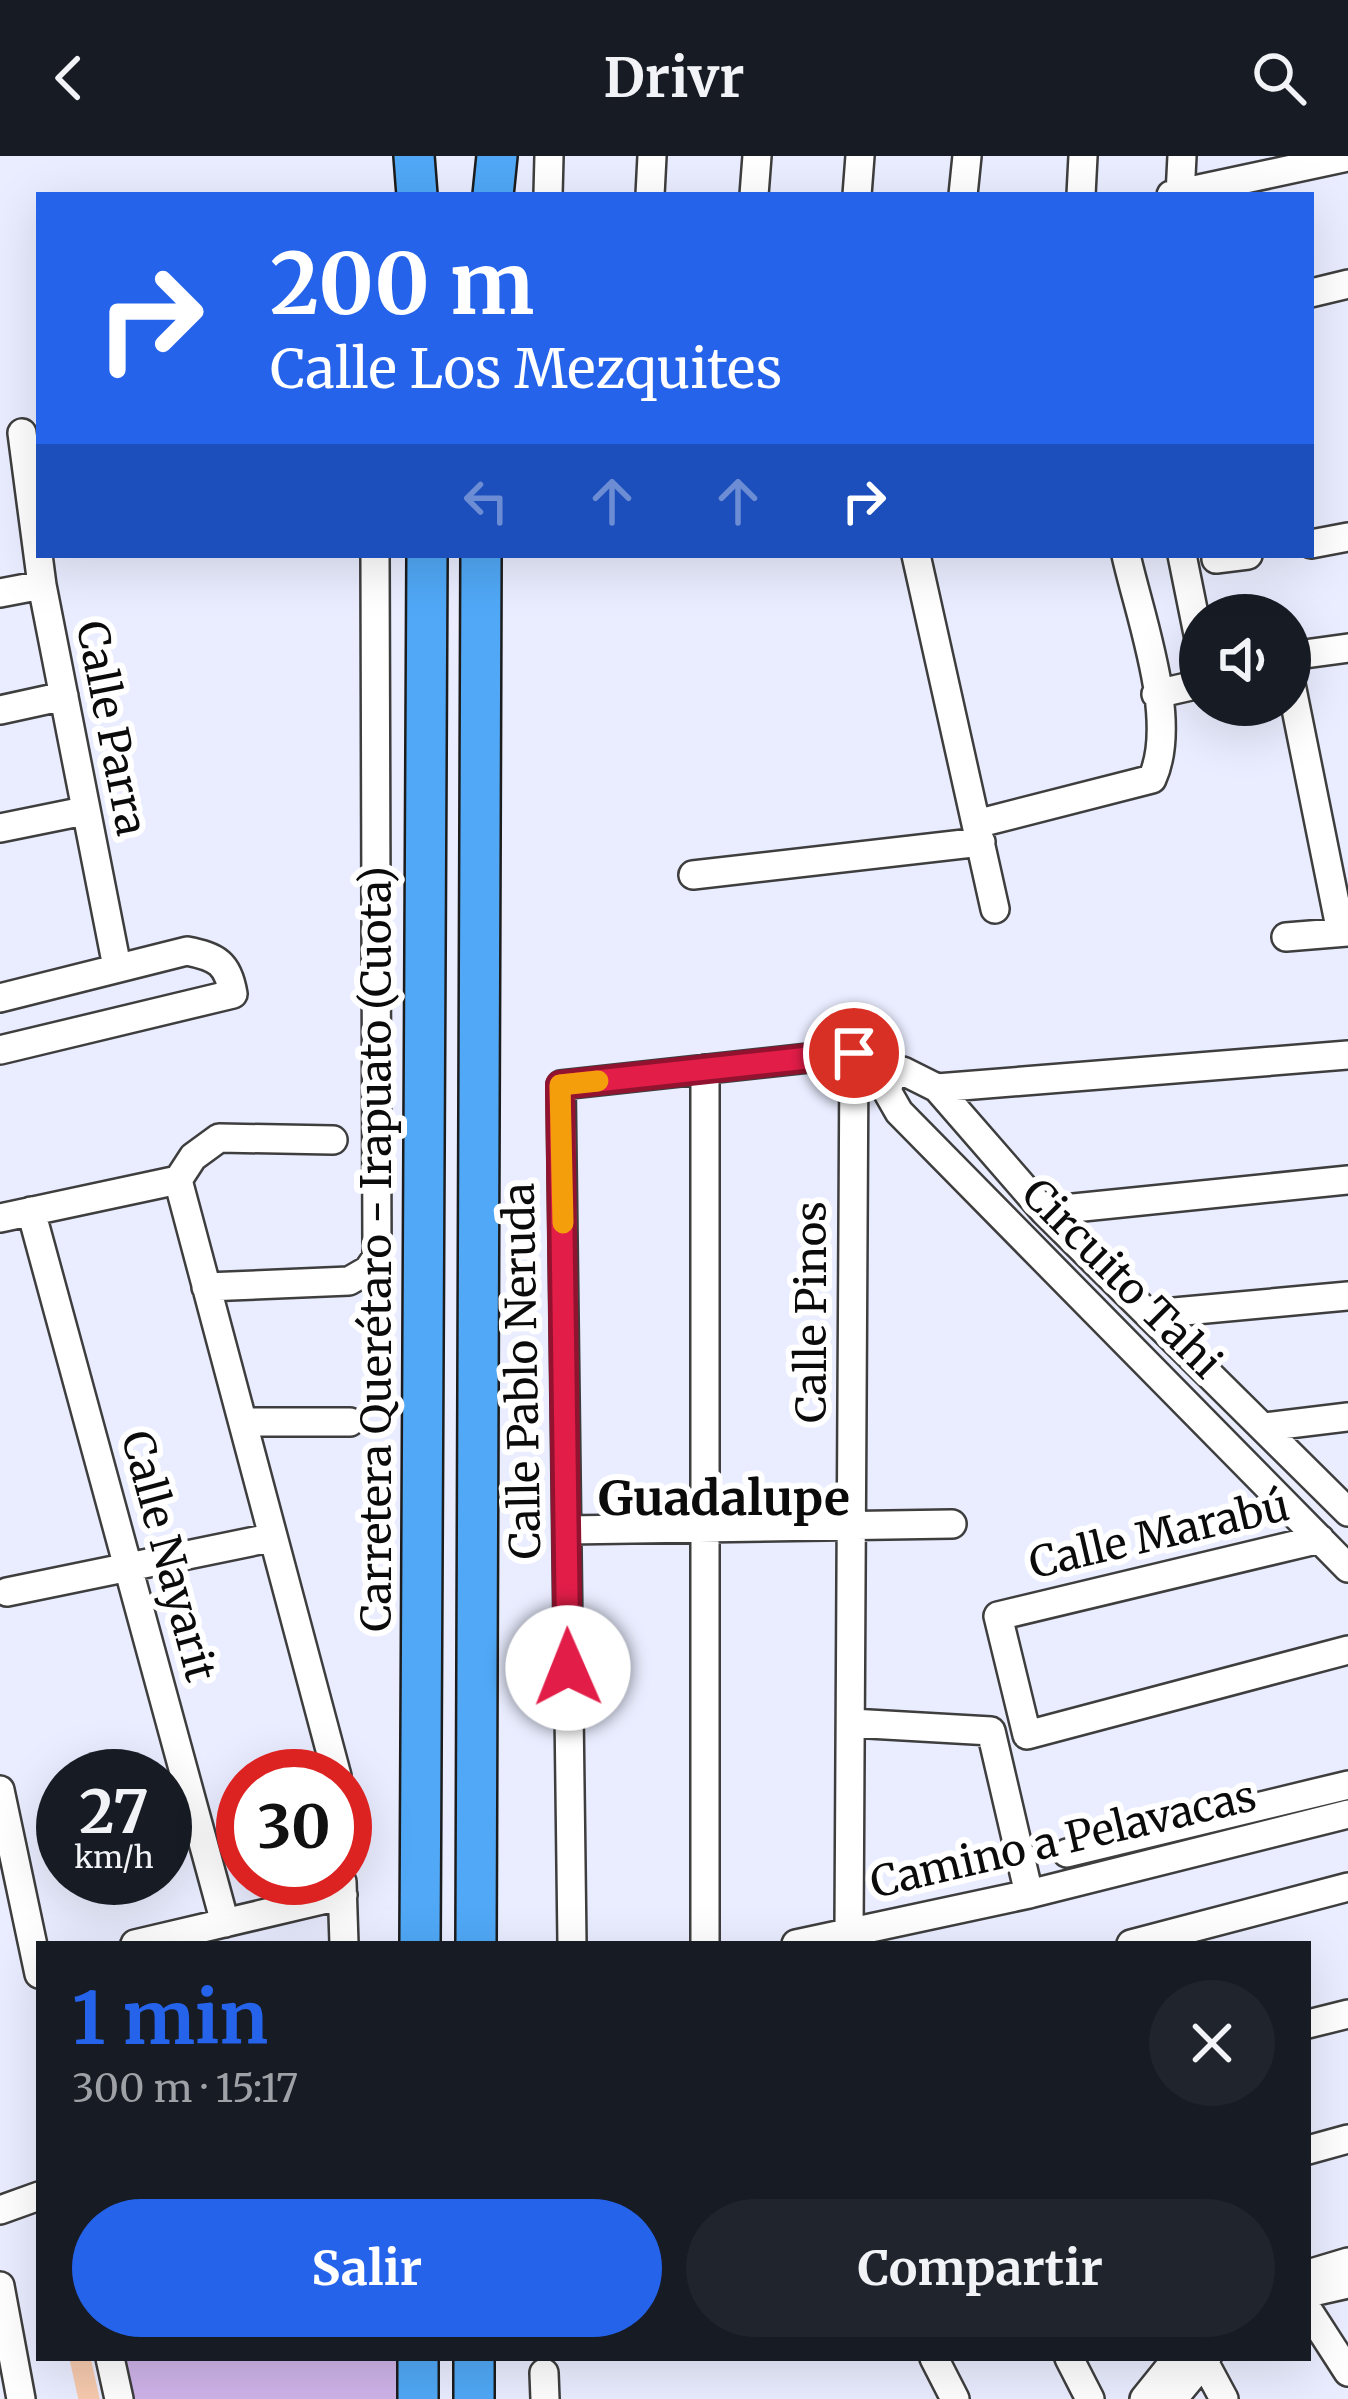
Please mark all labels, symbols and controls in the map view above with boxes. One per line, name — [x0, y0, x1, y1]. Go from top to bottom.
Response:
text: Drivr — [604, 44, 744, 112]
icon: back — [36, 45, 102, 111]
icon: search — [1246, 45, 1312, 111]
text: 200 m — [270, 231, 534, 337]
icon: right — [72, 240, 228, 396]
text: Calle Los Mezquites — [270, 335, 782, 403]
icon: left — [453, 468, 519, 534]
icon: ahead — [579, 468, 645, 534]
icon: ahead — [705, 468, 771, 534]
icon: right — [831, 468, 897, 534]
map controls — [1179, 594, 1311, 726]
button: sound — [1179, 594, 1311, 726]
street label: Calle Parra — [66, 616, 158, 840]
street label: Carretera Querétaro - Irapuato (Cuota) — [350, 866, 402, 1632]
pin — [803, 1002, 905, 1104]
icon: arrive — [821, 1020, 887, 1086]
street label: Circuito Tahi — [1011, 1167, 1233, 1389]
street label: Calle Pablo Neruda — [493, 1182, 551, 1560]
street label: Calle Pinos — [785, 1201, 837, 1423]
street label: Calle Nayarit — [111, 1425, 227, 1687]
district label: Guadalupe — [598, 1468, 850, 1528]
street label: Calle Marabú — [1024, 1479, 1294, 1589]
position arrow — [505, 1605, 631, 1731]
speed limit sign: 30 — [216, 1749, 372, 1905]
street label: Camino a Pelavacas — [865, 1769, 1261, 1909]
text: 27 — [79, 1774, 149, 1849]
text: km/h — [74, 1838, 154, 1876]
text: 1 min — [72, 1973, 268, 2064]
button: close — [1149, 1980, 1275, 2106]
text: 300 m · 15:17 — [72, 2064, 298, 2113]
button: Salir — [72, 2199, 662, 2337]
button: Compartir — [686, 2199, 1275, 2337]

